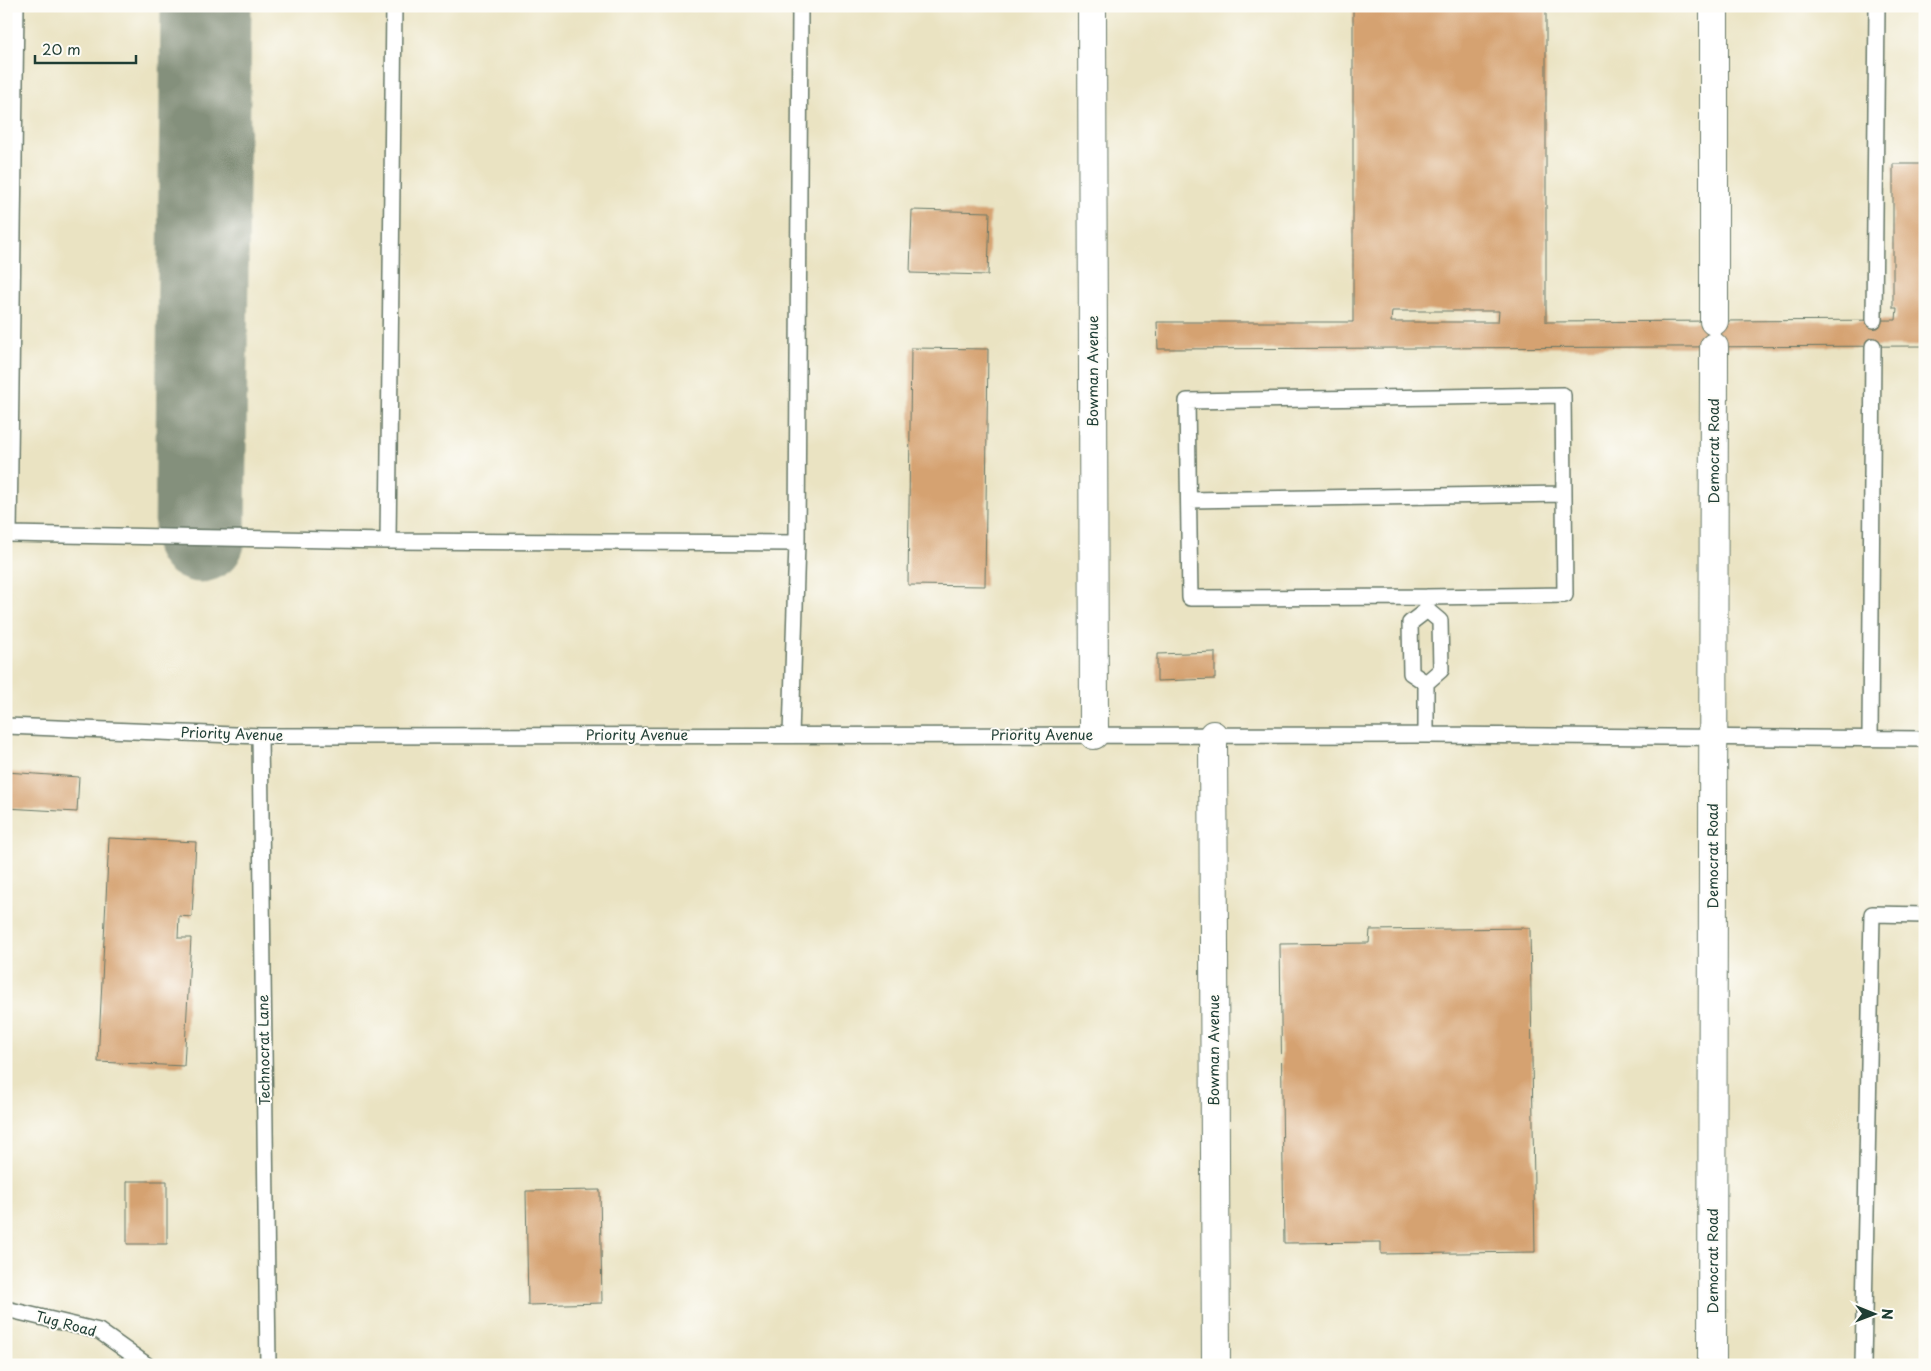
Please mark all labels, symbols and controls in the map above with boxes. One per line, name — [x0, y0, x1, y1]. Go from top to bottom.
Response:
scale bar — [35, 32, 136, 64]
text: 20 m — [42, 37, 81, 60]
street label: Bowman Avenue — [1082, 315, 1103, 427]
street label: Democrat Road — [1703, 398, 1724, 504]
street label: Priority Avenue — [180, 721, 284, 746]
street label: Priority Avenue — [586, 724, 689, 745]
street label: Priority Avenue — [991, 724, 1094, 745]
street label: Democrat Road — [1702, 803, 1723, 909]
street label: Technocrat Lane — [252, 994, 275, 1106]
street label: Bowman Avenue — [1203, 994, 1224, 1106]
street label: Democrat Road — [1702, 1208, 1723, 1314]
north arrow — [1848, 1288, 1898, 1338]
street label: Tug Road — [33, 1305, 99, 1342]
text: N — [1877, 1309, 1898, 1320]

